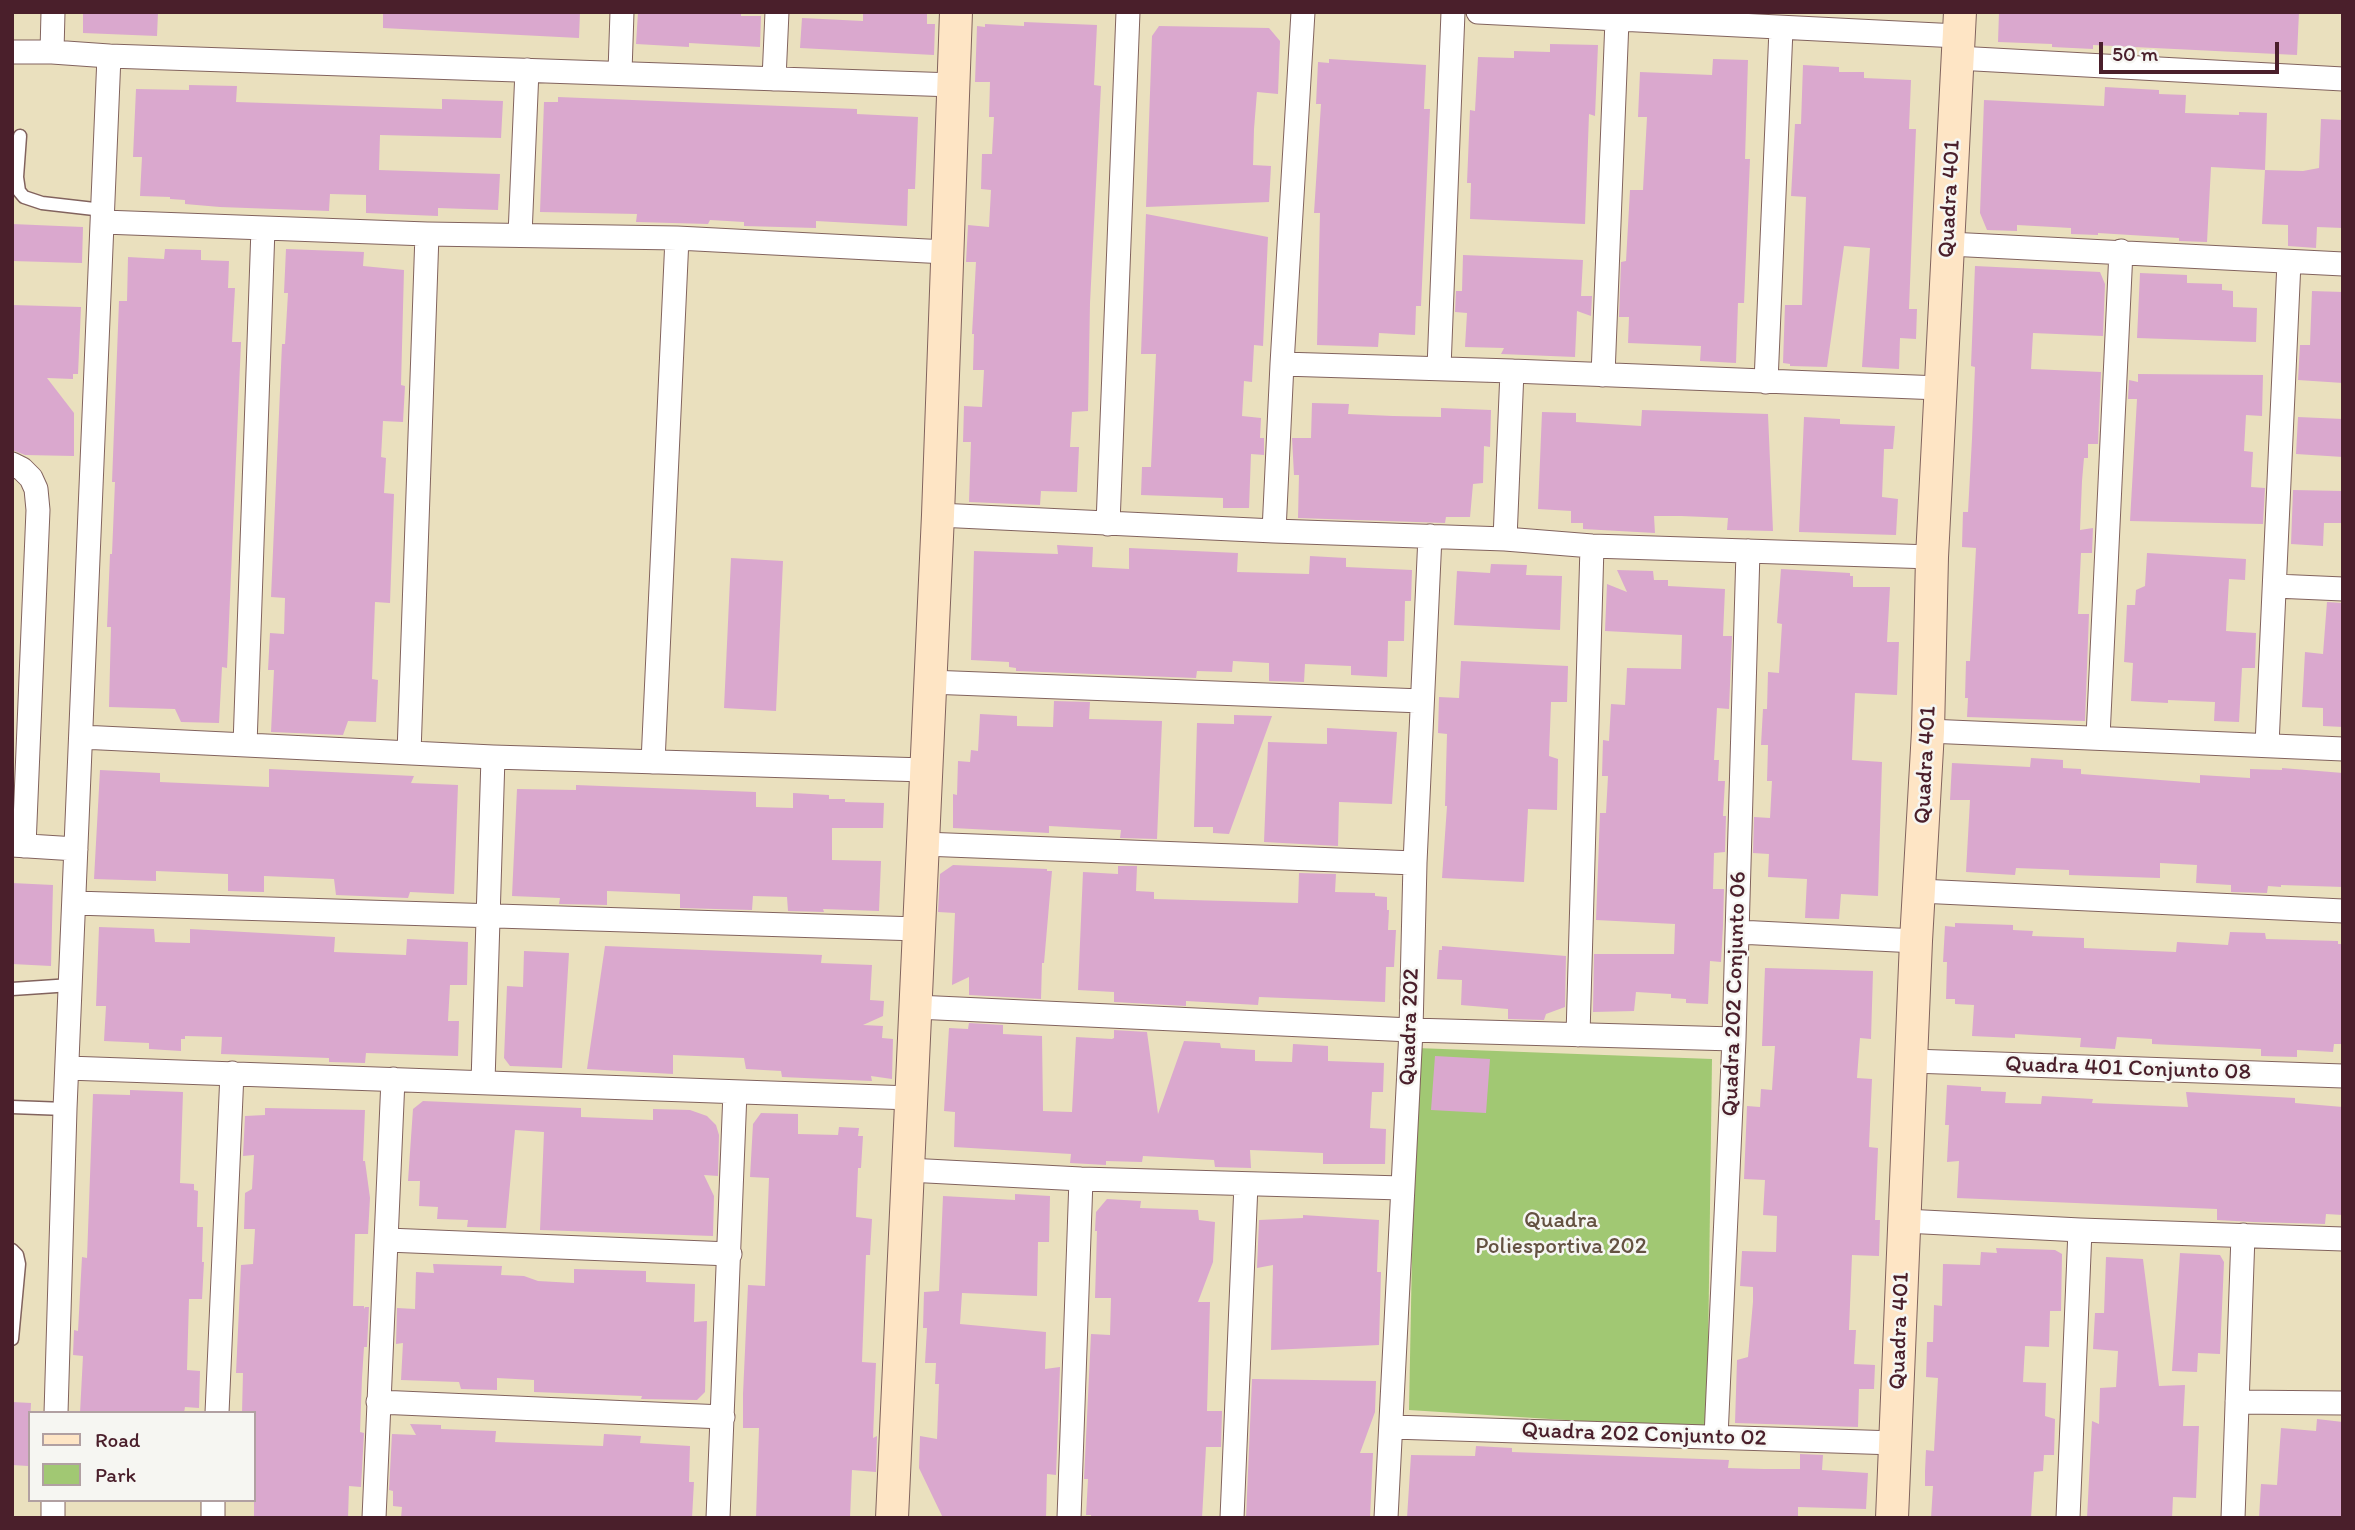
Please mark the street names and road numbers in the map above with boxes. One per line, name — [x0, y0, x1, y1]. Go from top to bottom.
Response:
street label: Quadra 401 — [1933, 139, 1967, 259]
street label: Quadra 401 — [1909, 705, 1943, 825]
street label: Quadra 202 Conjunto 06 — [1717, 871, 1753, 1117]
street label: Quadra 202 — [1394, 968, 1426, 1086]
street label: Quadra 401 Conjunto 08 — [2005, 1051, 2251, 1087]
street label: Quadra 401 — [1884, 1272, 1916, 1390]
street label: Quadra 202 Conjunto 02 — [1521, 1417, 1767, 1453]

